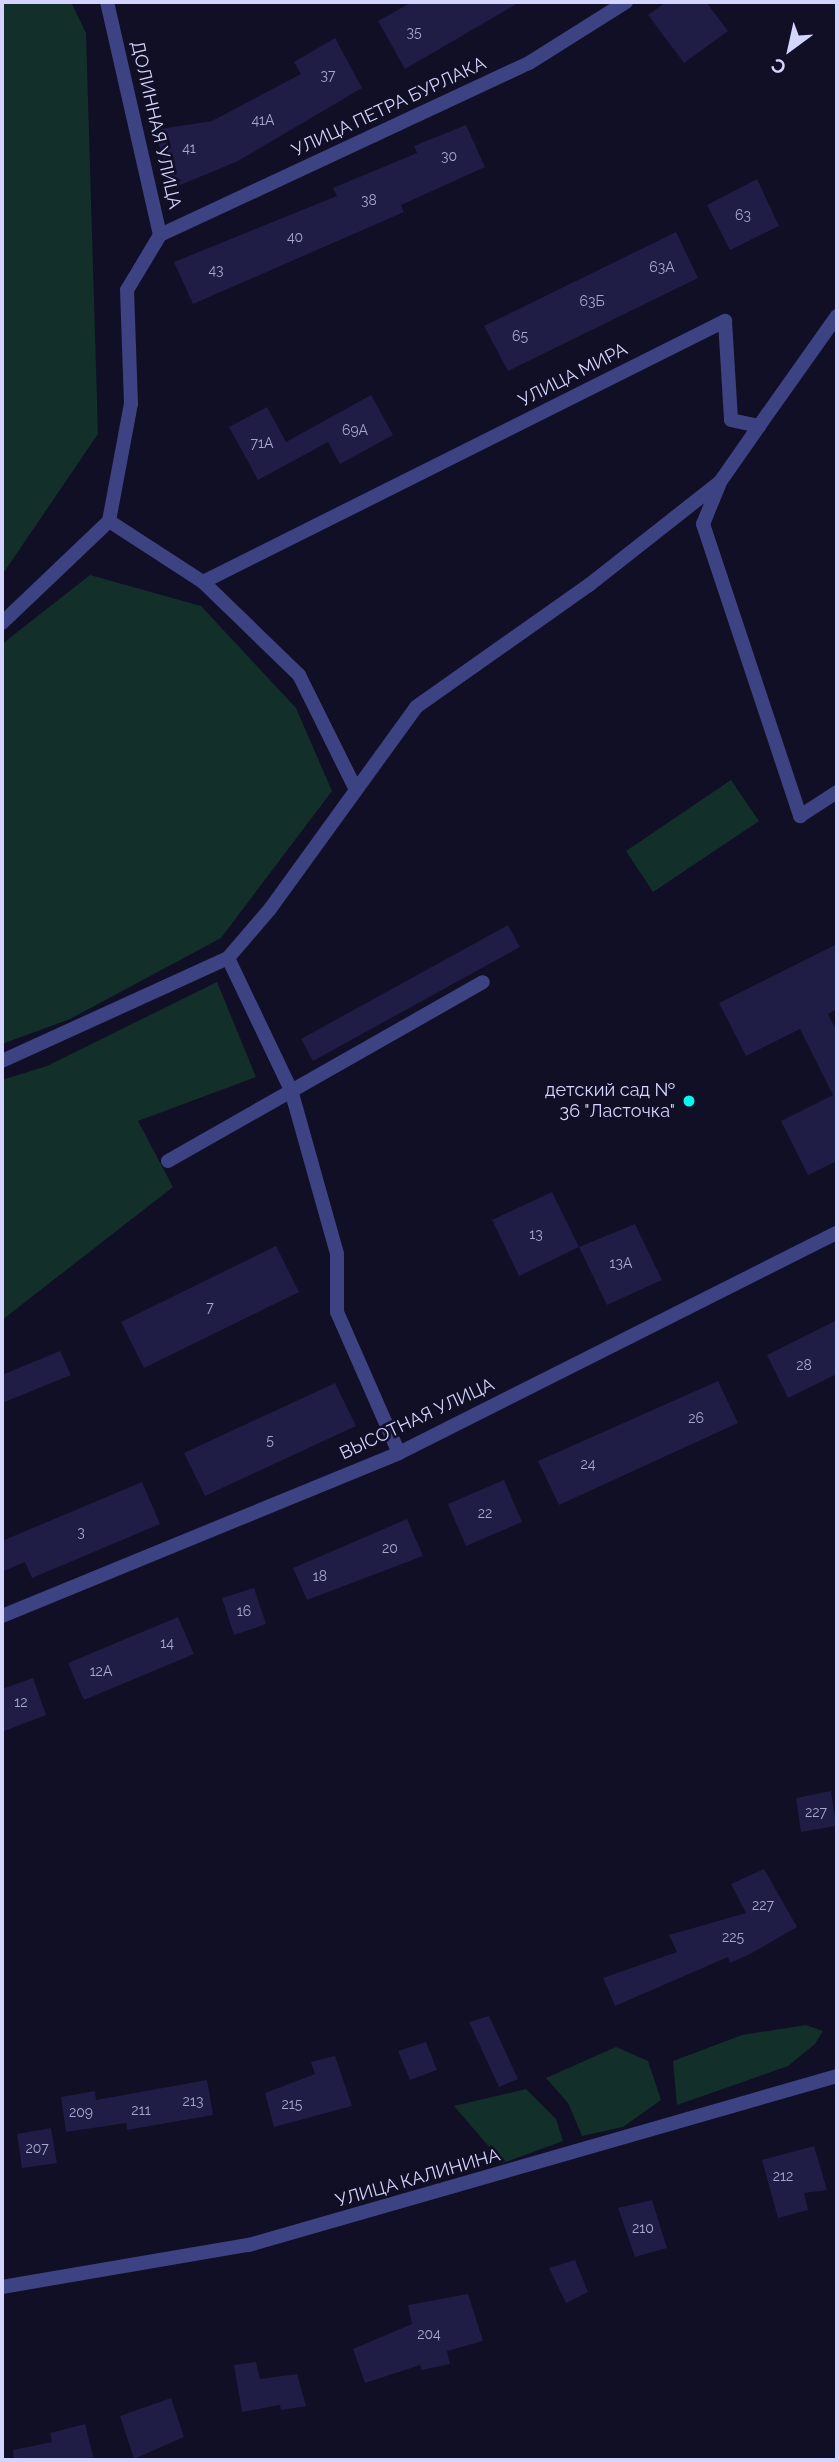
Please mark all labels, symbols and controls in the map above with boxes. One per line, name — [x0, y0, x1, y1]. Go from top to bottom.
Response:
north arrow — [755, 14, 825, 84]
house number: 35 — [406, 24, 422, 40]
street label: ДОЛИННАЯ УЛИЦА — [126, 39, 186, 211]
street label: УЛИЦА ПЕТРА БУРЛАКА — [288, 52, 490, 162]
text: С — [767, 54, 790, 79]
house number: 37 — [321, 67, 335, 83]
house number: 41А — [251, 112, 275, 128]
house number: 41 — [182, 140, 196, 156]
house number: 30 — [441, 148, 457, 164]
house number: 38 — [361, 192, 377, 208]
house number: 63 — [735, 207, 751, 223]
house number: 40 — [287, 229, 303, 245]
house number: 63А — [649, 259, 675, 275]
house number: 43 — [208, 262, 224, 278]
house number: 63Б — [579, 293, 605, 309]
house number: 65 — [512, 328, 528, 344]
street label: УЛИЦА МИРА — [515, 338, 631, 412]
house number: 69А — [342, 422, 368, 438]
house number: 71А — [251, 435, 273, 451]
place label: детский сад № 36 "Ласточка" — [545, 1080, 675, 1122]
marker: детский сад № 36 "Ласточка" — [681, 1093, 697, 1109]
house number: 13 — [529, 1226, 543, 1242]
house number: 13А — [610, 1255, 632, 1271]
house number: 7 — [206, 1299, 214, 1315]
house number: 28 — [796, 1357, 812, 1373]
street label: ВЫСОТНАЯ УЛИЦА — [336, 1374, 498, 1464]
house number: 26 — [688, 1410, 704, 1426]
house number: 5 — [266, 1432, 274, 1448]
house number: 24 — [581, 1456, 595, 1472]
house number: 22 — [478, 1505, 492, 1521]
house number: 3 — [77, 1524, 85, 1540]
house number: 20 — [382, 1540, 398, 1556]
house number: 18 — [313, 1568, 327, 1584]
house number: 16 — [237, 1603, 251, 1619]
house number: 14 — [160, 1635, 174, 1651]
house number: 12А — [90, 1663, 112, 1679]
house number: 12 — [14, 1694, 28, 1710]
house number: 227 — [805, 1804, 827, 1820]
house number: 227 — [752, 1897, 774, 1913]
house number: 225 — [722, 1929, 744, 1945]
house number: 213 — [183, 2093, 203, 2109]
house number: 215 — [282, 2096, 302, 2112]
house number: 211 — [131, 2102, 151, 2118]
house number: 209 — [69, 2104, 93, 2120]
house number: 207 — [25, 2140, 49, 2156]
street label: УЛИЦА КАЛИНИНА — [333, 2144, 503, 2212]
house number: 212 — [773, 2168, 793, 2184]
house number: 210 — [632, 2220, 654, 2236]
house number: 204 — [417, 2326, 441, 2342]

